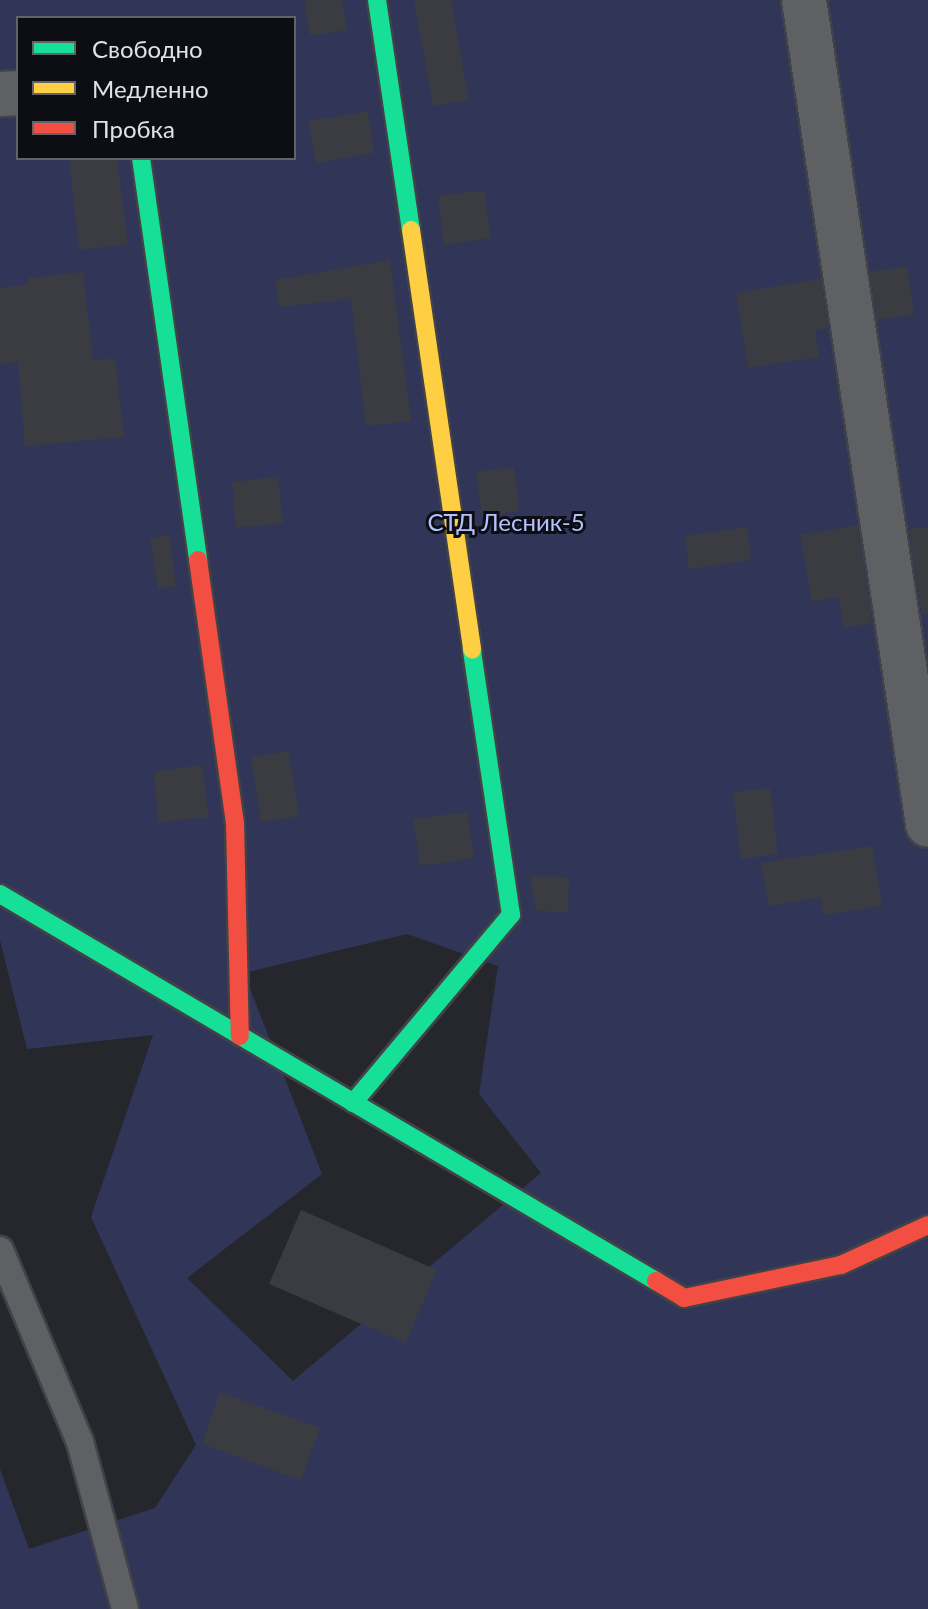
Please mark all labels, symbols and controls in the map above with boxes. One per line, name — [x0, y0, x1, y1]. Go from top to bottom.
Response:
legend — [16, 16, 296, 160]
text: Свободно — [92, 34, 203, 63]
text: Медленно — [92, 74, 209, 103]
text: Пробка — [92, 114, 175, 143]
park label: СТД Лесник-5 — [427, 508, 585, 536]

